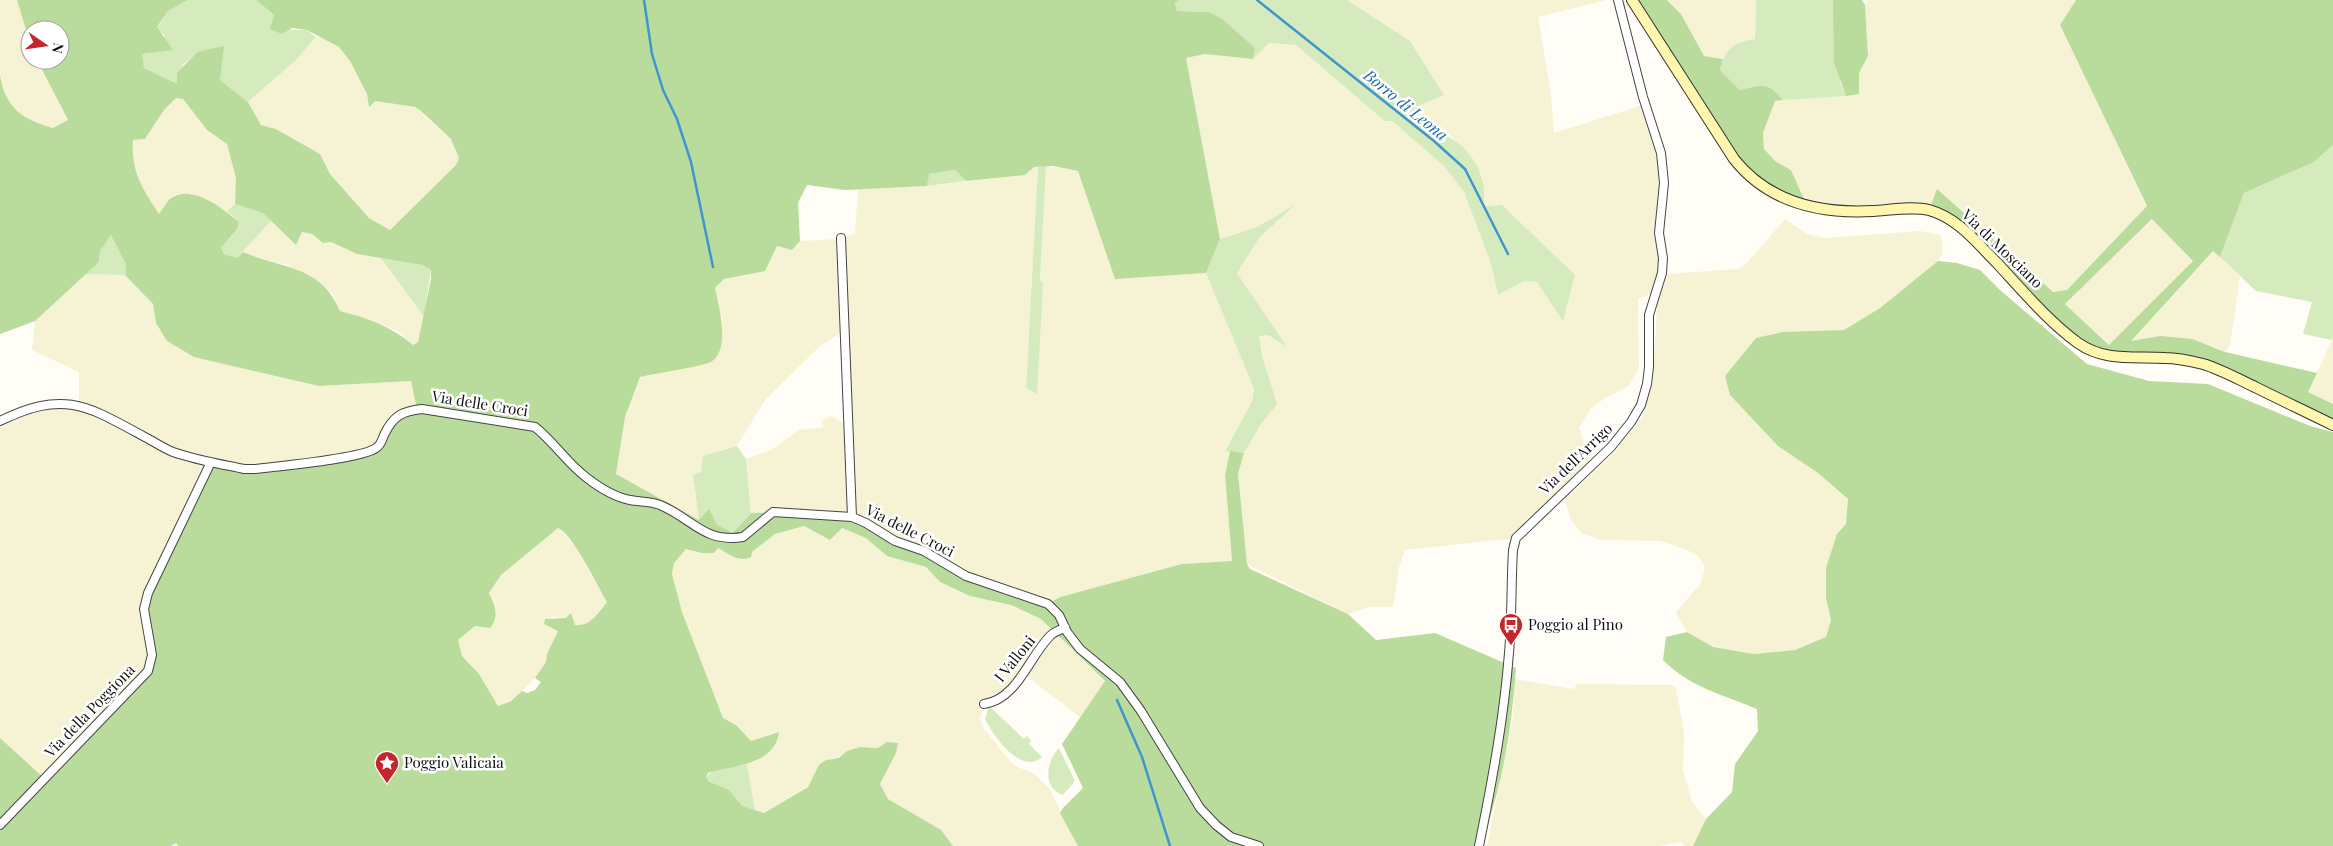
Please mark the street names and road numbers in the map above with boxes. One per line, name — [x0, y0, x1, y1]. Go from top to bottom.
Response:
street label: Via di Mosciano — [1957, 204, 2048, 292]
street label: Via delle Croci — [430, 385, 530, 421]
street label: Via dell'Arrigo — [1534, 418, 1616, 499]
street label: Via delle Croci — [862, 499, 959, 561]
street label: I Valloni — [989, 631, 1039, 686]
street label: Via della Poggiona — [39, 659, 139, 762]

